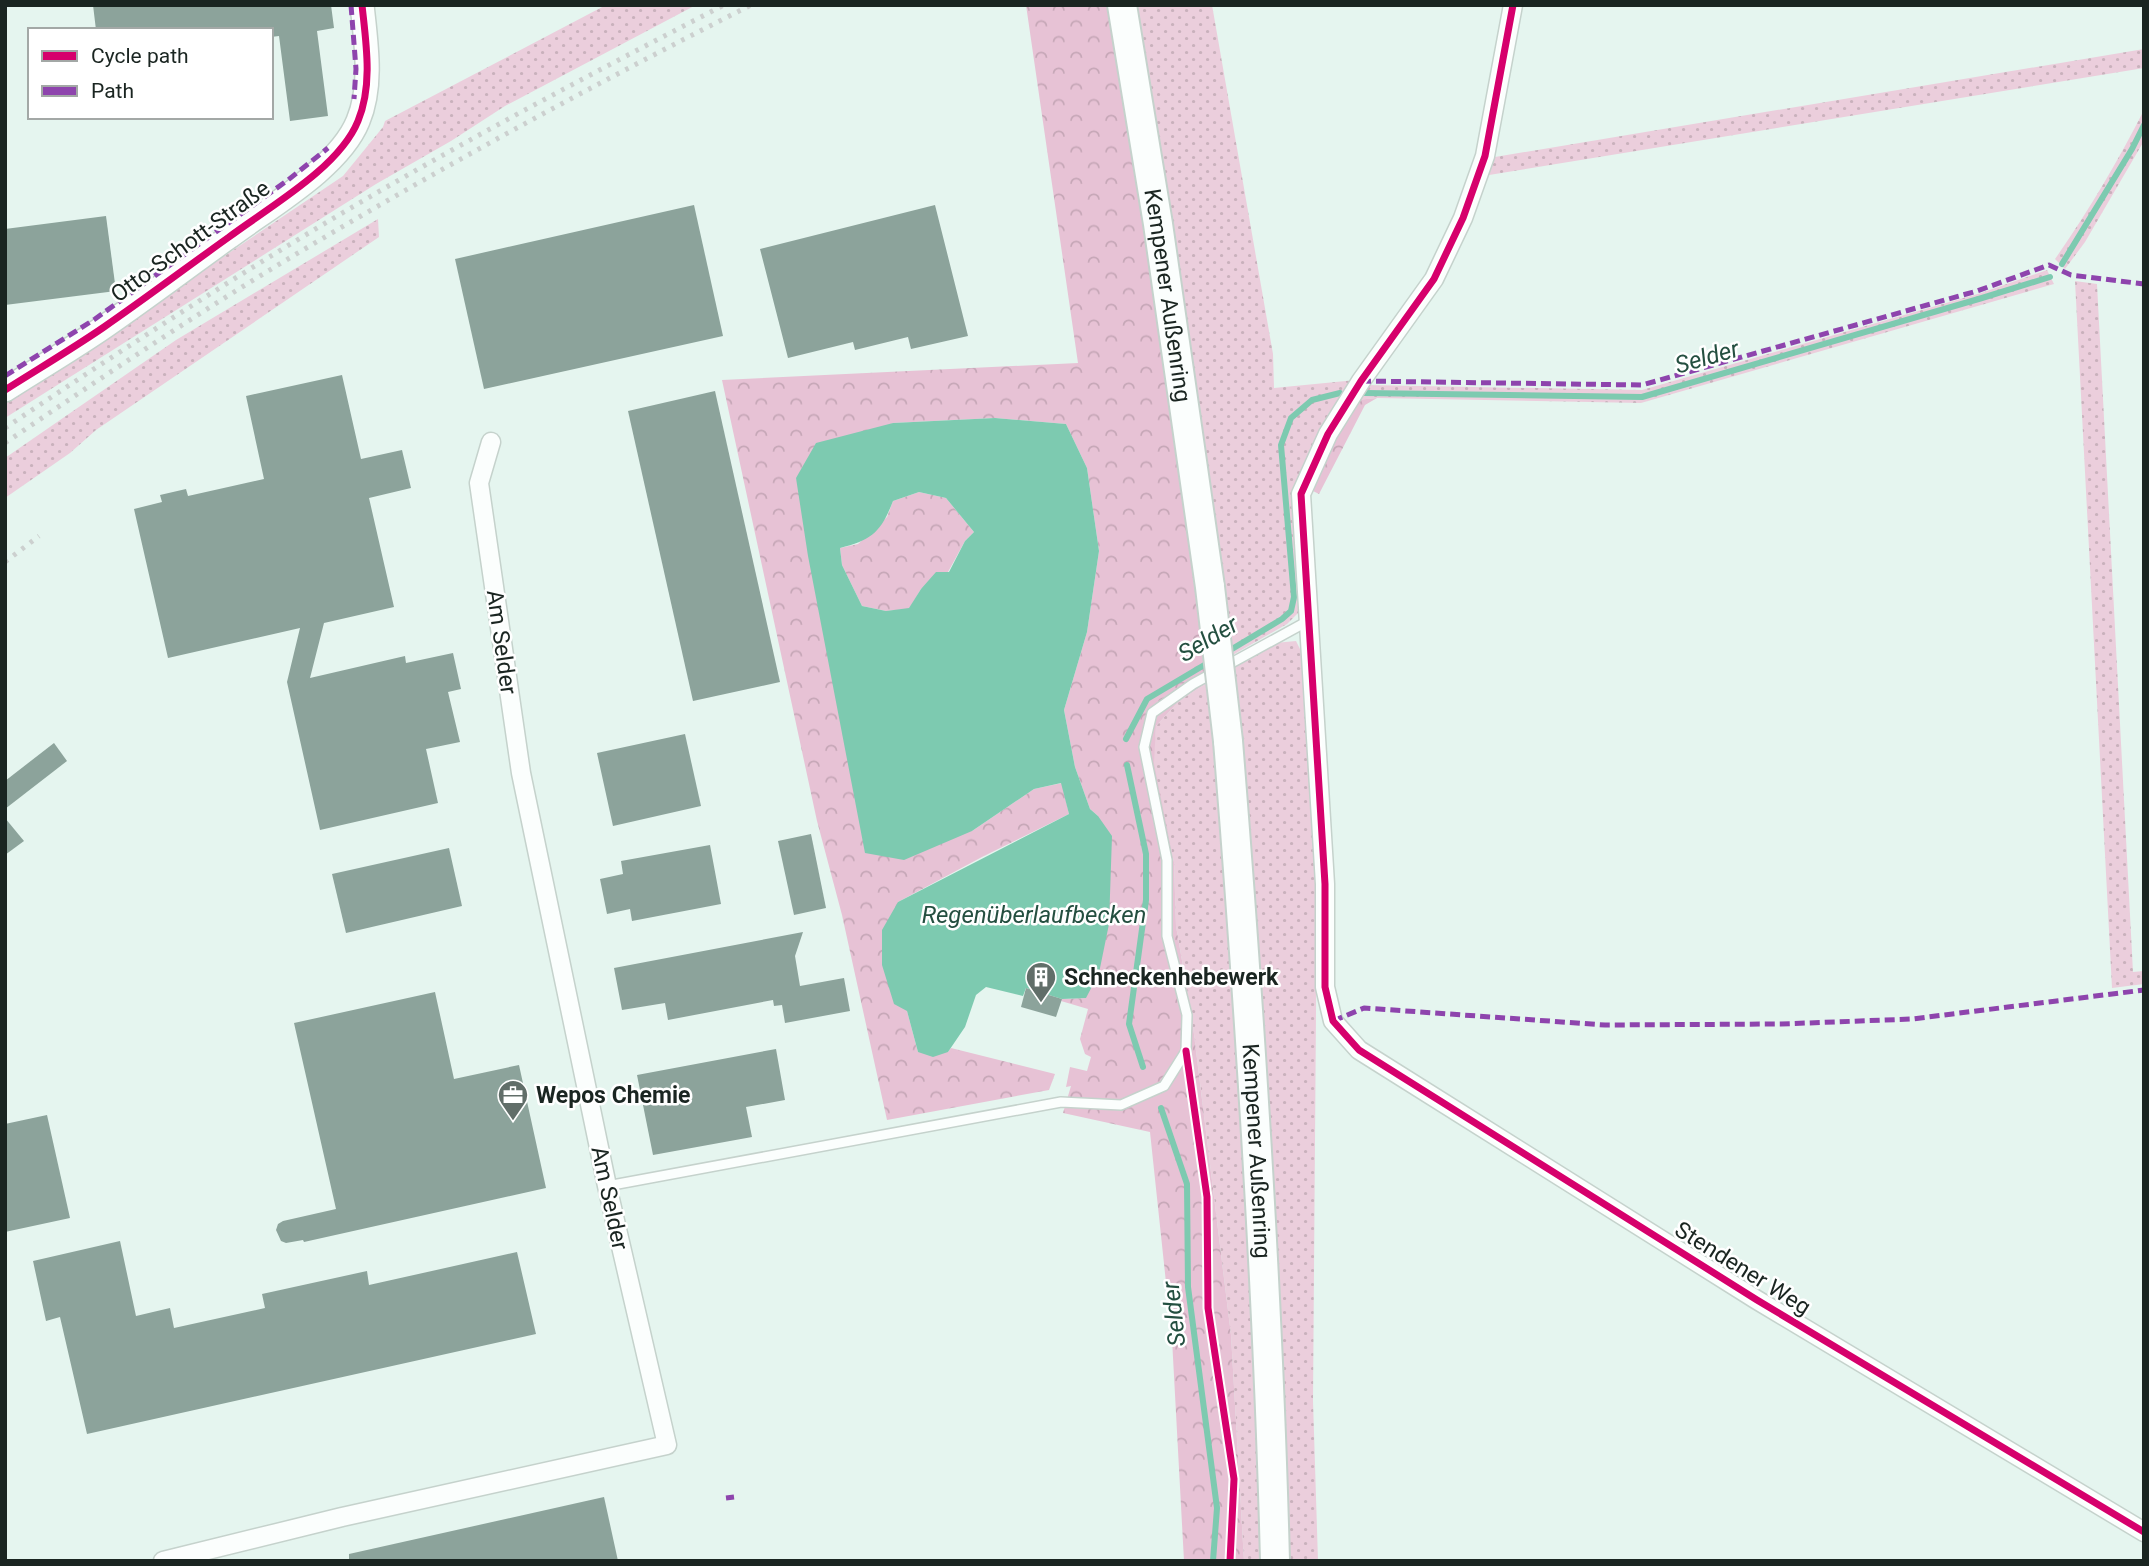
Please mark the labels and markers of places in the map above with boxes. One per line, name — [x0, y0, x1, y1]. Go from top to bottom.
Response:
building icon: Schneckenhebewerk — [1024, 960, 1058, 1004]
place label: Schneckenhebewerk — [1064, 964, 1279, 991]
office icon: Wepos Chemie — [496, 1078, 530, 1122]
place label: Wepos Chemie — [536, 1082, 690, 1109]

